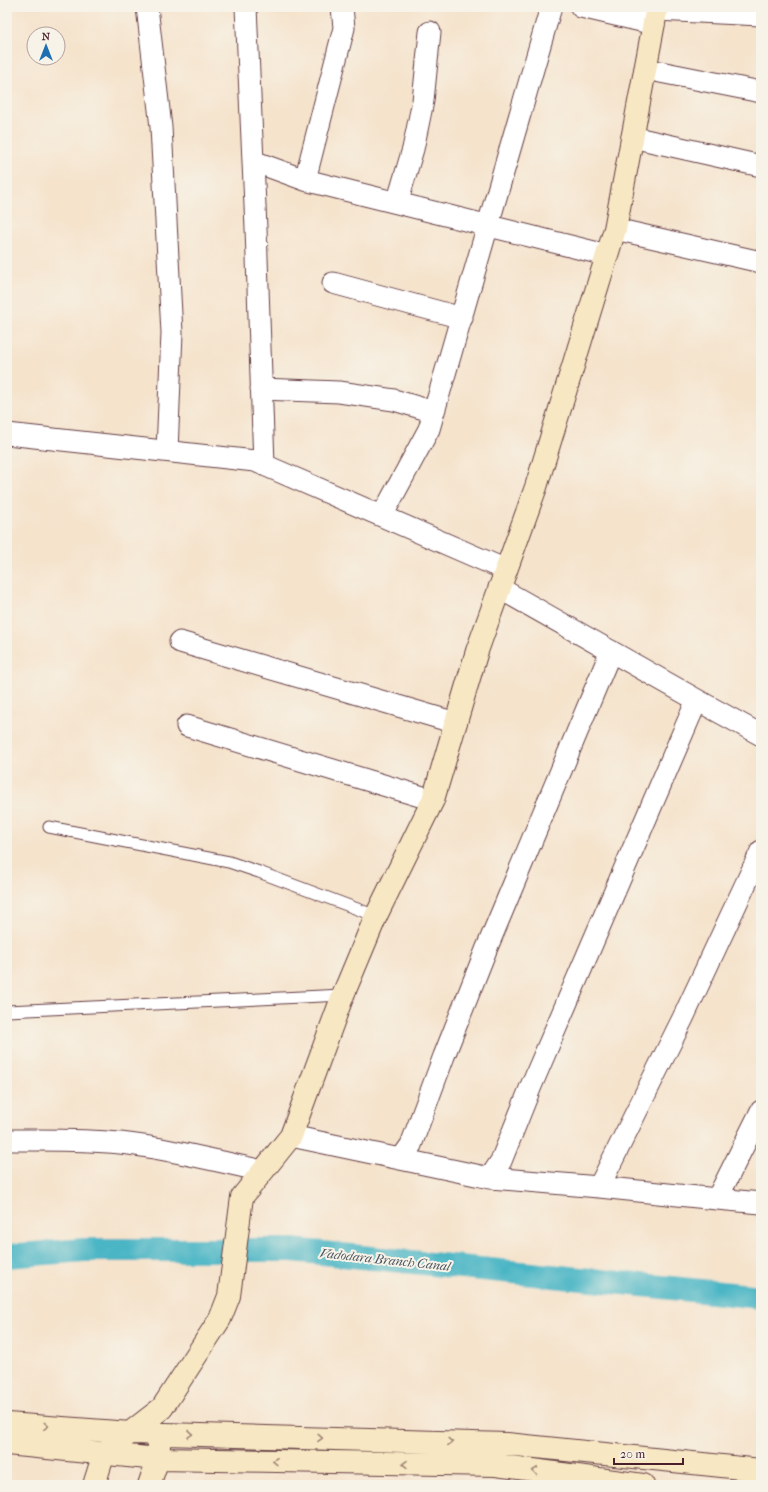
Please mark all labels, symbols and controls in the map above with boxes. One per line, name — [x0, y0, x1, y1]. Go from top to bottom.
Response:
north arrow — [26, 26, 66, 66]
text: N — [42, 30, 51, 43]
water label: Vadodara Branch Canal — [319, 1245, 453, 1274]
one-way arrow — [43, 1422, 49, 1431]
one-way arrow — [187, 1430, 193, 1438]
one-way arrow — [317, 1434, 323, 1442]
one-way arrow — [447, 1438, 453, 1446]
scale bar — [614, 1440, 683, 1466]
text: 20 m — [620, 1447, 645, 1461]
one-way arrow — [272, 1457, 278, 1465]
one-way arrow — [402, 1459, 408, 1468]
one-way arrow — [532, 1466, 538, 1475]

